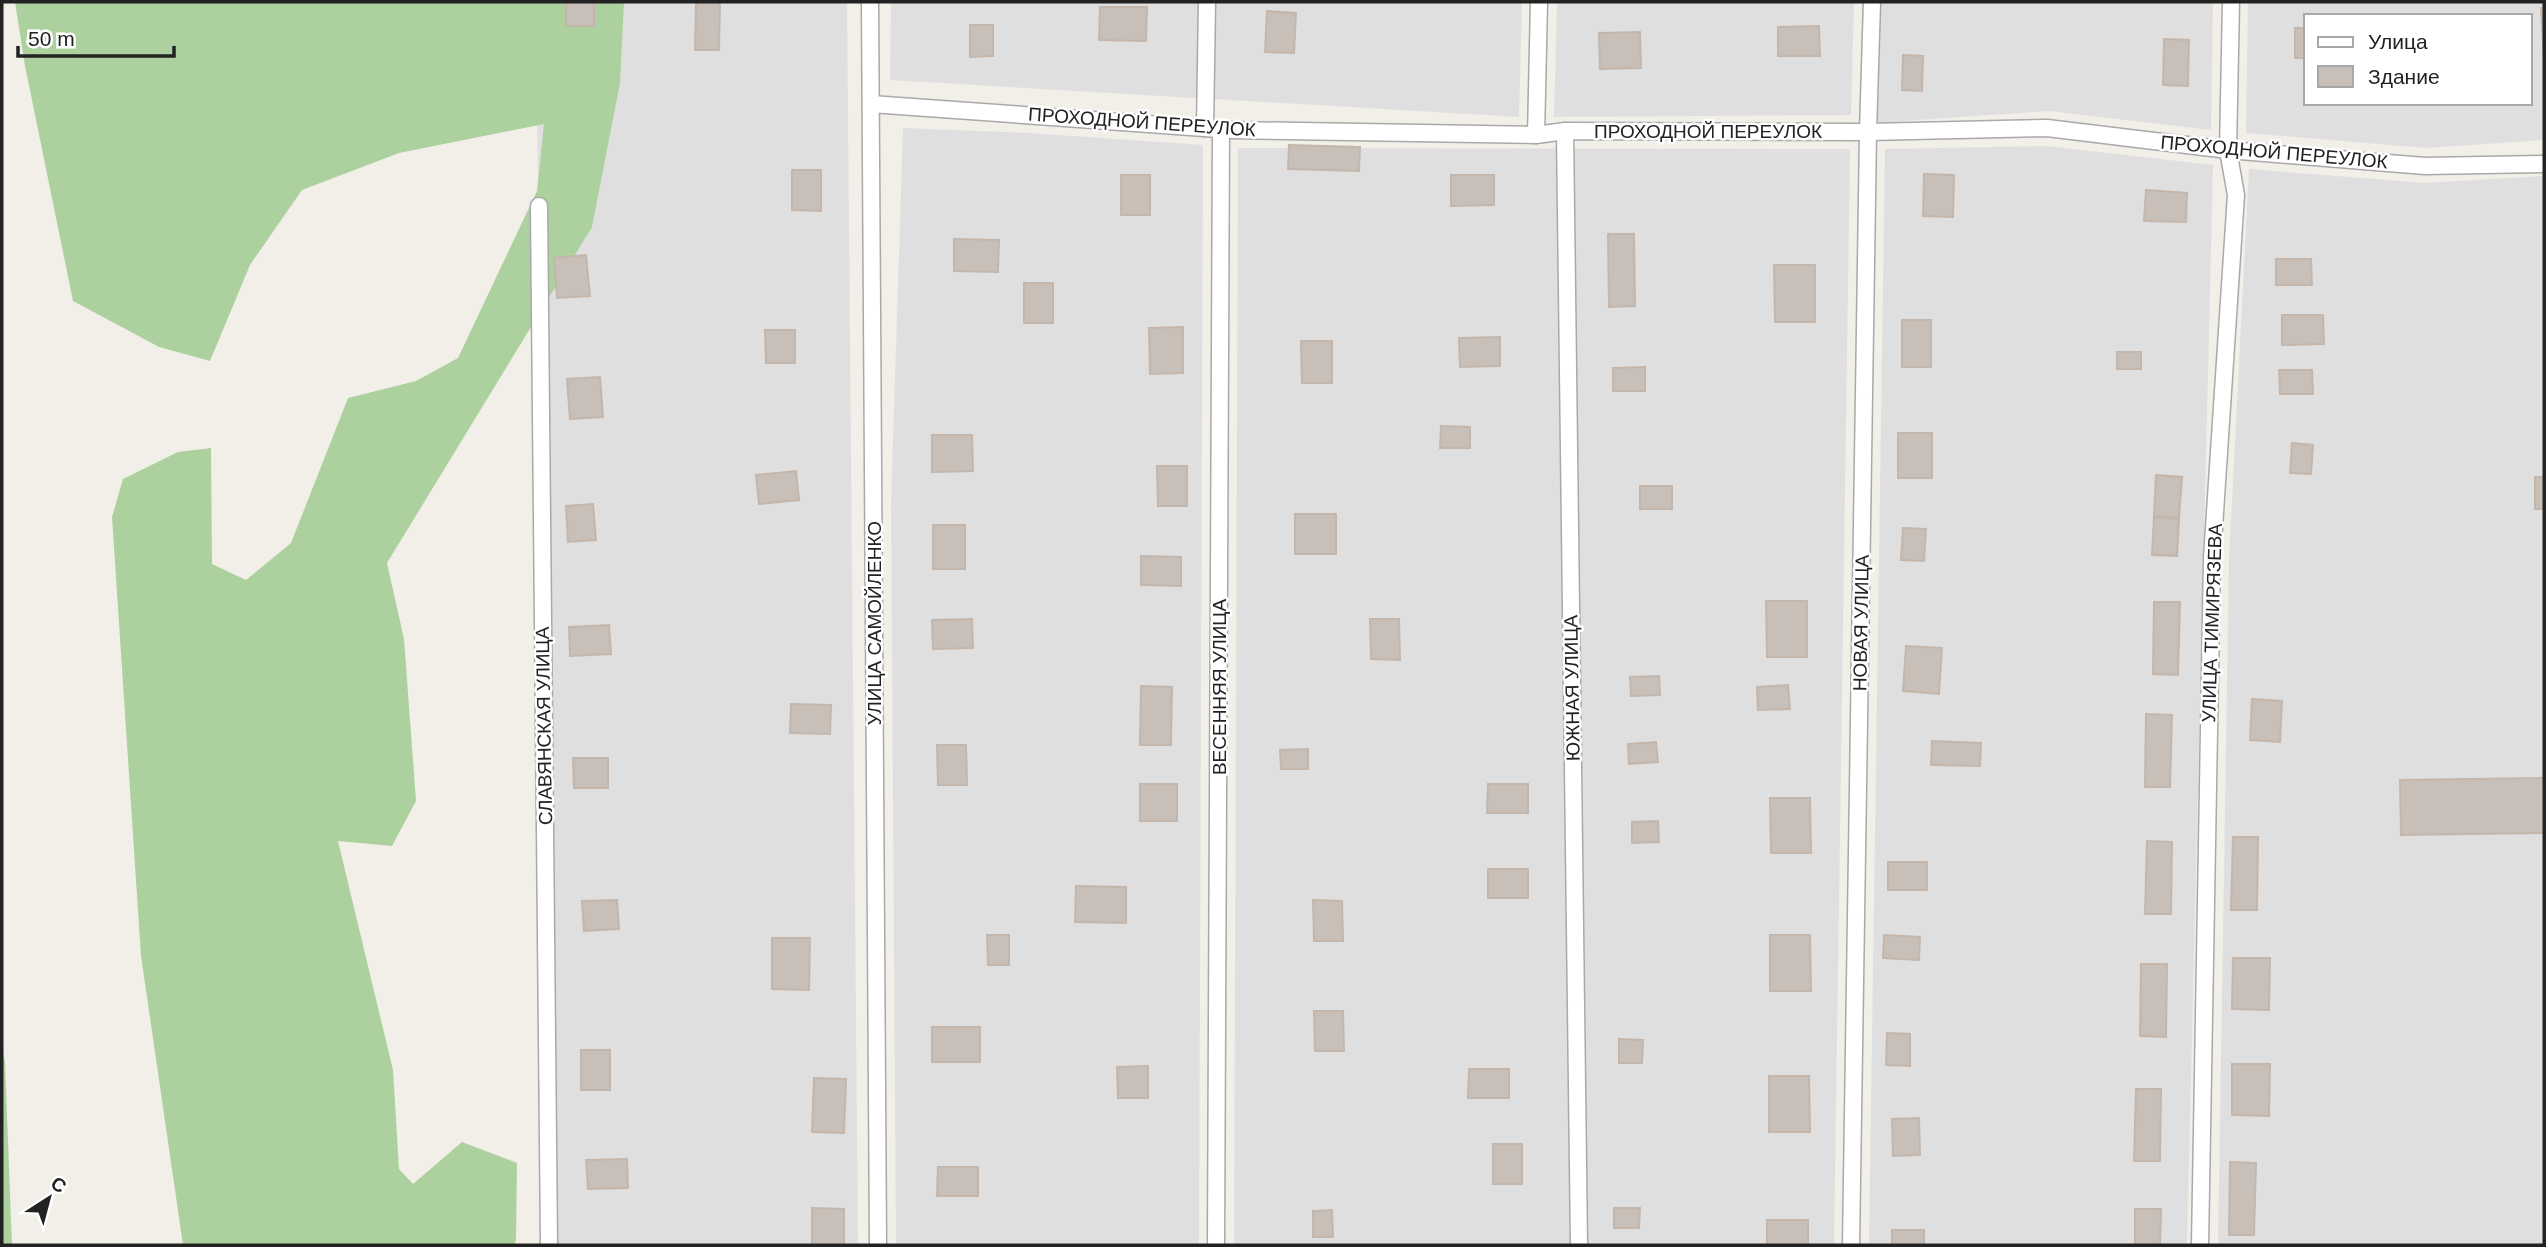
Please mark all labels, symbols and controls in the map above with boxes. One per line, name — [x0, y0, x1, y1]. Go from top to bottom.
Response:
scale bar — [18, 14, 173, 58]
legend — [2304, 14, 2532, 105]
text: 50 m — [28, 27, 75, 50]
text: Улица — [2368, 30, 2428, 53]
text: Здание — [2368, 65, 2440, 88]
street label: ПРОХОДНОЙ ПЕРЕУЛОК — [1028, 104, 1256, 140]
street label: ПРОХОДНОЙ ПЕРЕУЛОК — [1594, 121, 1822, 142]
street label: ПРОХОДНОЙ ПЕРЕУЛОК — [2160, 132, 2388, 172]
street label: УЛИЦА САМОЙЛЕНКО — [864, 521, 885, 725]
street label: УЛИЦА ТИМИРЯЗЕВА — [2198, 523, 2226, 723]
street label: НОВАЯ УЛИЦА — [1849, 554, 1873, 691]
street label: ВЕСЕННЯЯ УЛИЦА — [1209, 599, 1230, 775]
street label: ЮЖНАЯ УЛИЦА — [1560, 615, 1584, 761]
street label: СЛАВЯНСКАЯ УЛИЦА — [532, 626, 556, 825]
north arrow — [14, 1163, 84, 1233]
text: С — [47, 1172, 71, 1197]

